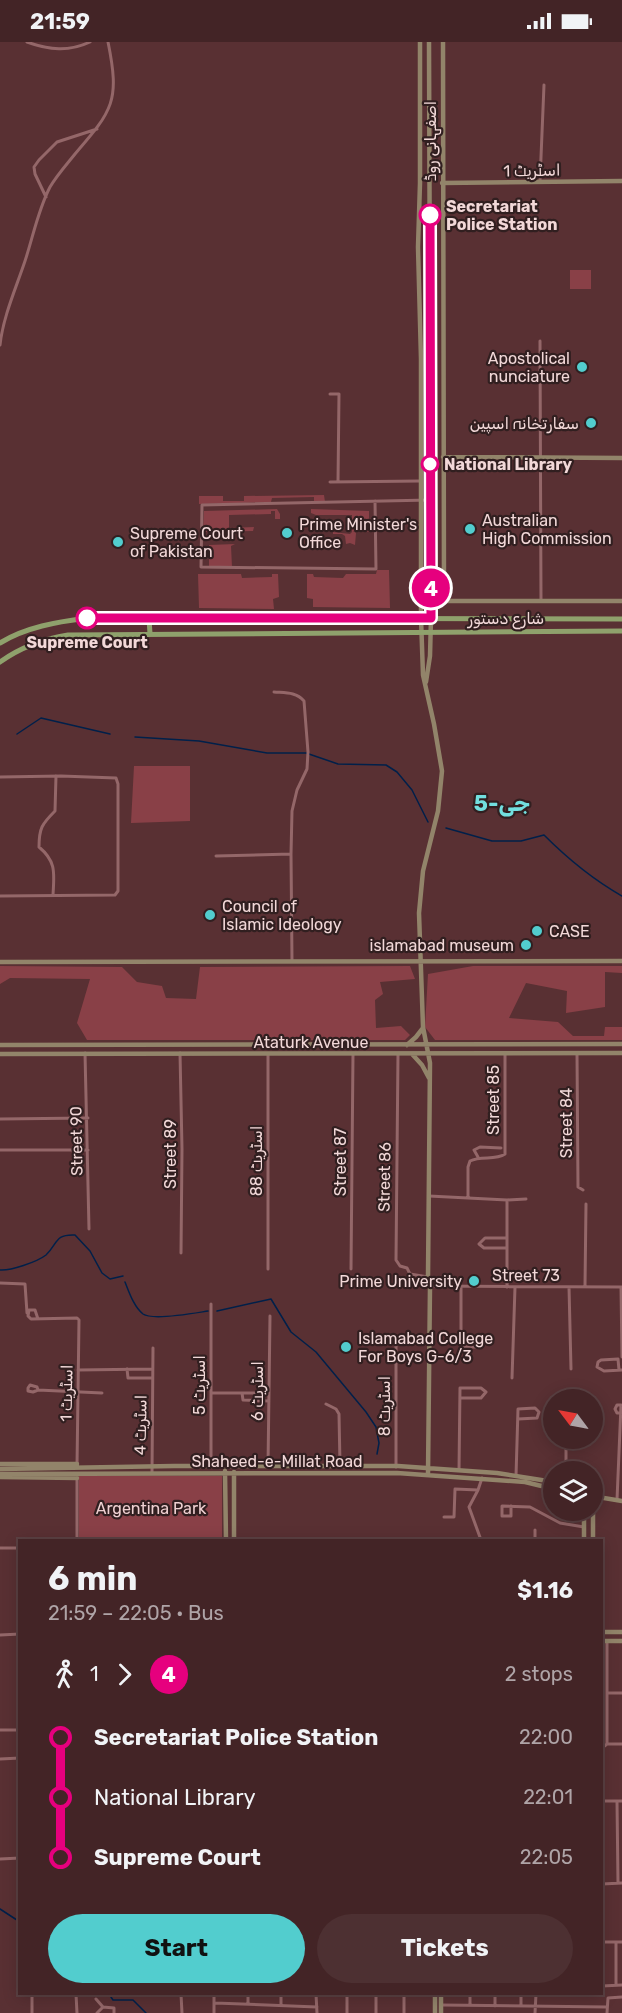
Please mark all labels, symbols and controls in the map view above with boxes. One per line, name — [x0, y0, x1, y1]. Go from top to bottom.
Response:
text: 21:59 — [30, 8, 90, 35]
street label: اصفہانی روڈ — [421, 101, 442, 181]
street label: اسٹریٹ 1 — [503, 161, 561, 181]
place label: Secretariat Police Station — [446, 197, 558, 234]
marker: Secretariat Police Station — [419, 204, 441, 226]
place label: Apostolical nunciature — [488, 349, 570, 386]
marker: Apostolical nunciature — [575, 360, 589, 374]
place label: سفارتخانہ اسپین — [470, 414, 579, 434]
marker: سفارتخانہ اسپین — [584, 416, 598, 430]
marker: National Library — [421, 455, 439, 473]
place label: National Library — [444, 455, 572, 474]
place label: Australian High Commission — [482, 511, 612, 548]
place label: Prime Minister's Office — [299, 515, 417, 552]
marker: Australian High Commission — [463, 522, 477, 536]
place label: Supreme Court of Pakistan — [130, 524, 243, 561]
marker: Prime Minister's Office — [280, 526, 294, 540]
marker: Supreme Court of Pakistan — [111, 535, 125, 549]
line badge: 4 — [412, 568, 450, 608]
text: 4 — [424, 576, 438, 601]
marker: Supreme Court — [76, 607, 98, 629]
street label: شارع دستور — [467, 609, 544, 630]
place label: Supreme Court — [26, 633, 148, 652]
district label: جی-5 — [474, 790, 530, 817]
place label: Council of Islamic Ideology — [222, 897, 342, 934]
marker: Council of Islamic Ideology — [203, 908, 217, 922]
place label: CASE — [549, 922, 590, 941]
marker: CASE — [530, 924, 544, 938]
place label: islamabad museum — [370, 936, 514, 955]
marker: islamabad museum — [519, 938, 533, 952]
street label: Ataturk Avenue — [254, 1033, 368, 1052]
street label: Street 85 — [484, 1065, 503, 1135]
street label: Street 84 — [557, 1088, 576, 1158]
street label: Street 90 — [66, 1106, 87, 1176]
street label: Street 89 — [161, 1119, 180, 1189]
street label: اسٹریٹ 88 — [247, 1126, 267, 1196]
street label: Street 87 — [331, 1128, 350, 1196]
street label: Street 86 — [374, 1142, 395, 1212]
street label: Street 73 — [492, 1266, 560, 1285]
place label: Prime University — [339, 1272, 462, 1291]
marker: Prime University — [467, 1274, 481, 1288]
place label: Islamabad College For Boys G-6/3 — [358, 1329, 493, 1366]
marker: Islamabad College For Boys G-6/3 — [339, 1340, 353, 1354]
street label: اسٹریٹ 5 — [190, 1355, 210, 1415]
street label: اسٹریٹ 6 — [248, 1361, 268, 1421]
street label: اسٹریٹ 1 — [57, 1364, 77, 1422]
street label: اسٹریٹ 8 — [375, 1376, 395, 1436]
north arrow — [543, 1389, 603, 1449]
map controls — [543, 1389, 603, 1521]
street label: اسٹریٹ 4 — [130, 1395, 152, 1455]
street label: Shaheed-e-Millat Road — [191, 1452, 363, 1471]
button: layers — [543, 1461, 603, 1521]
park label: Argentina Park — [96, 1499, 207, 1518]
text: 6 min — [48, 1559, 137, 1598]
text: $1.16 — [517, 1577, 573, 1604]
text: 21:59 – 22:05 · Bus — [48, 1601, 224, 1625]
icon: walk — [48, 1658, 81, 1691]
icon: forward — [108, 1658, 141, 1691]
text: 1 — [90, 1662, 99, 1686]
text: 4 — [162, 1662, 176, 1687]
text: 2 stops — [505, 1662, 573, 1686]
text: Secretariat Police Station — [94, 1724, 378, 1751]
text: 22:00 — [519, 1725, 573, 1749]
text: National Library — [94, 1784, 256, 1811]
text: 22:01 — [523, 1785, 573, 1809]
text: Supreme Court — [94, 1844, 261, 1871]
text: 22:05 — [520, 1845, 573, 1869]
button: Start — [48, 1914, 305, 1983]
button: Tickets — [317, 1914, 573, 1983]

